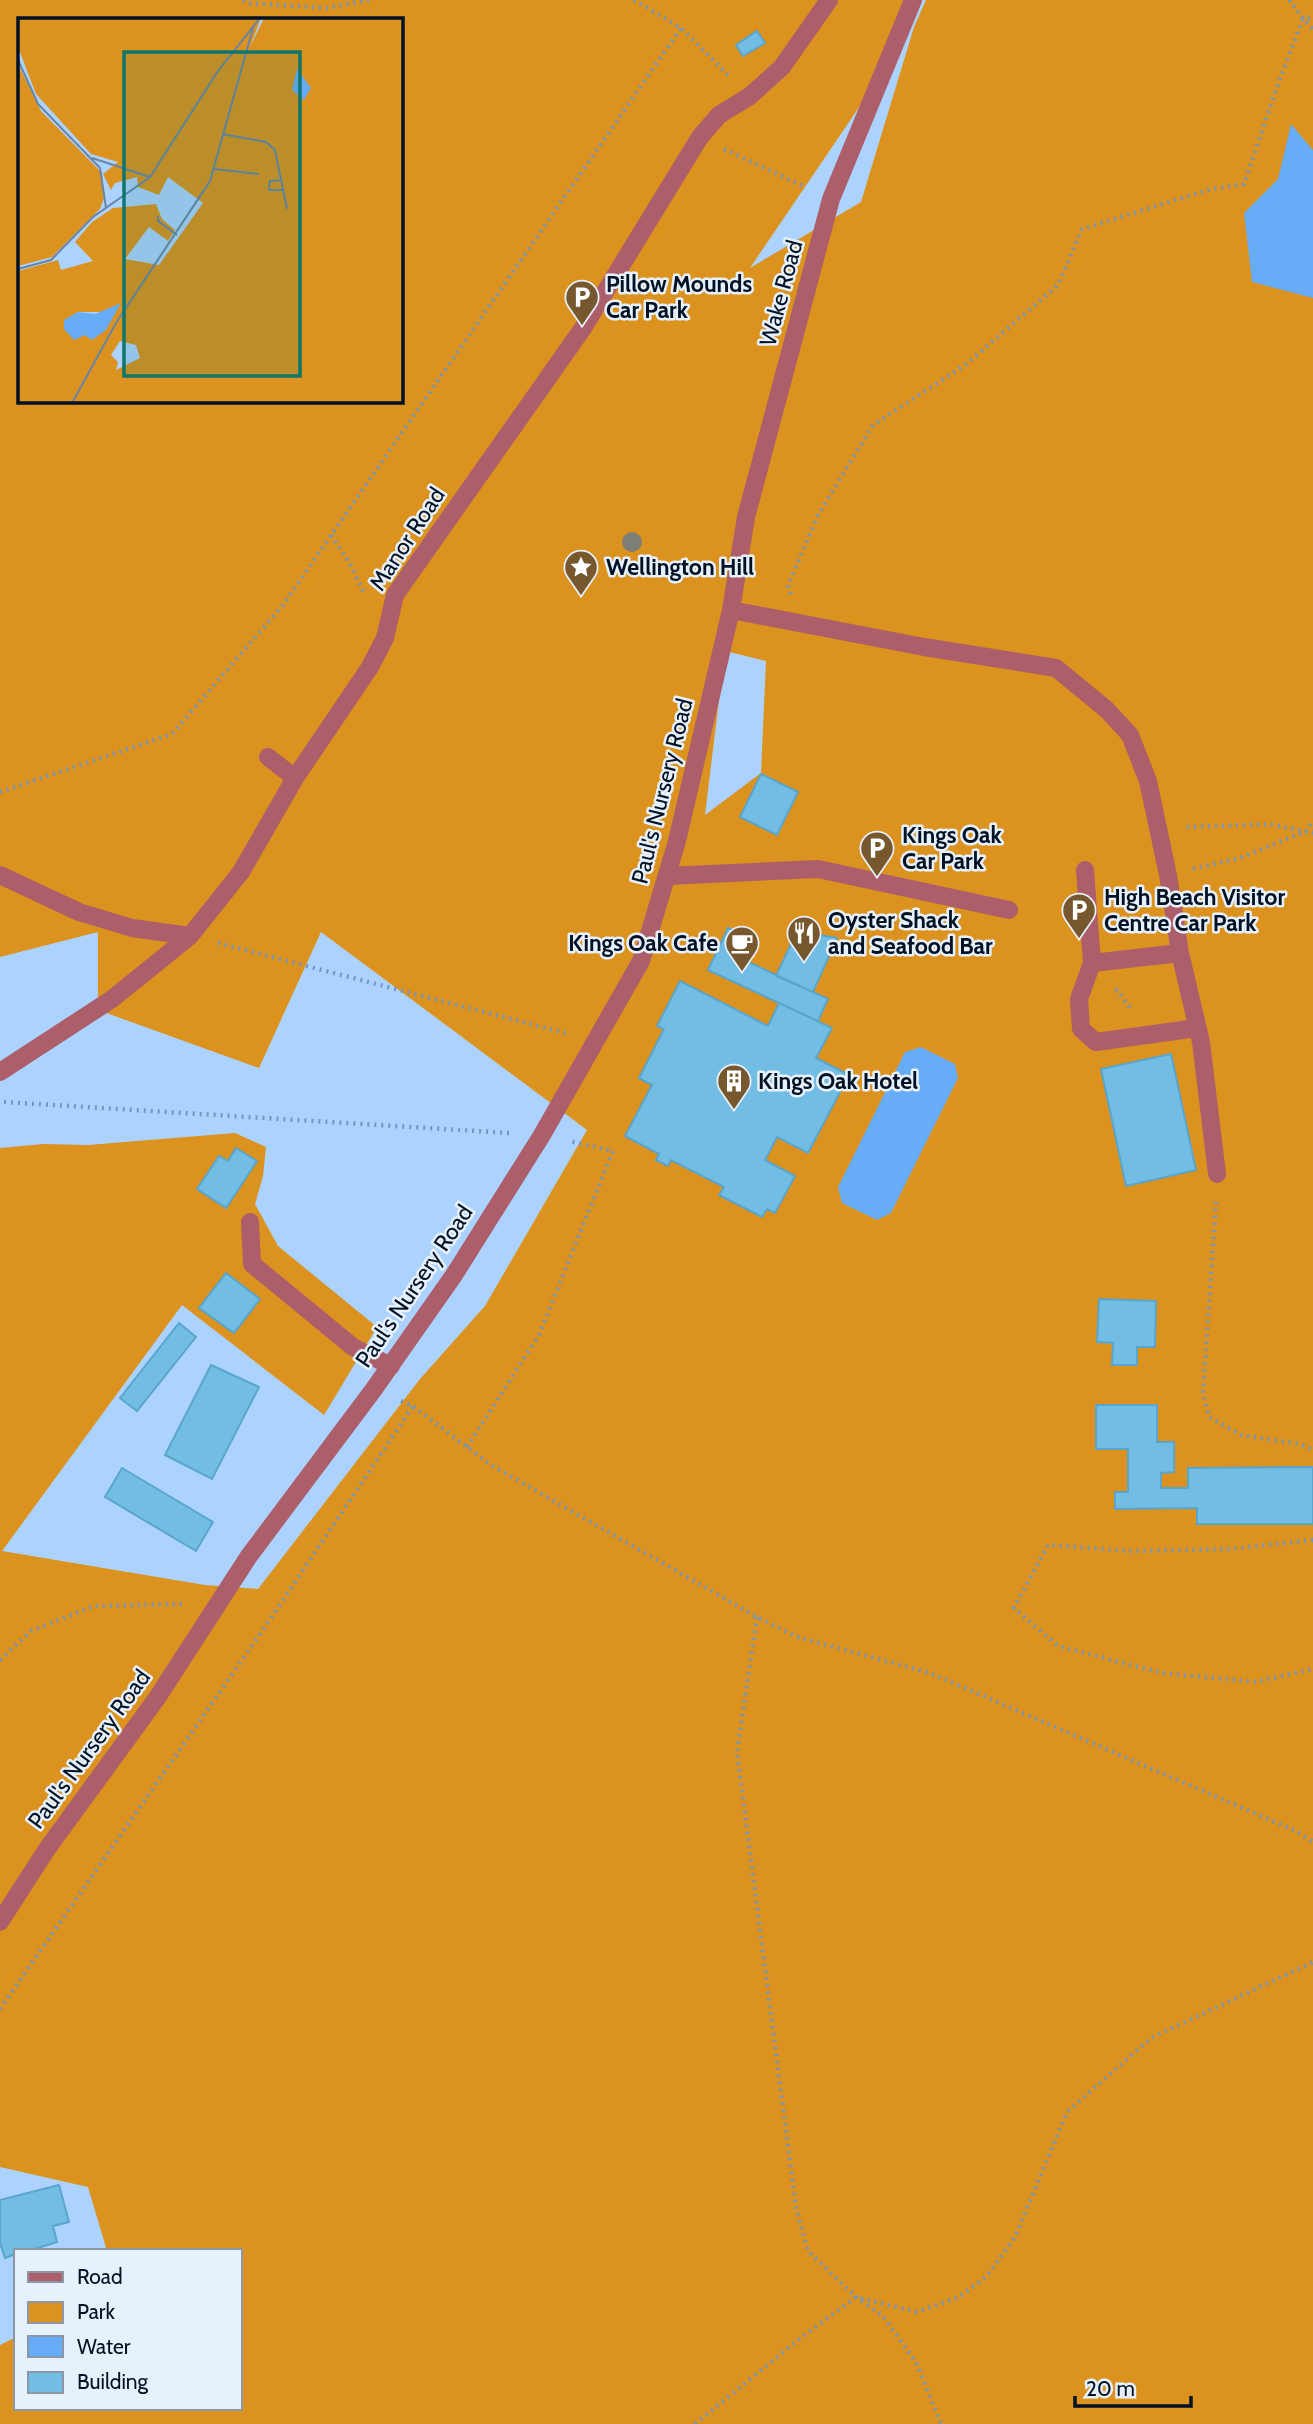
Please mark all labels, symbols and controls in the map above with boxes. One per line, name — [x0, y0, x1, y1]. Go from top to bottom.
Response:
inset map — [18, 18, 402, 402]
street label: Wake Road — [753, 237, 809, 349]
place label: Pillow Mounds Car Park — [606, 270, 752, 324]
parking icon: Pillow Mounds Car Park — [563, 278, 601, 327]
street label: Manor Road — [363, 482, 451, 596]
place icon: Wellington Hill — [562, 548, 600, 597]
place label: Wellington Hill — [606, 553, 754, 581]
street label: Paul's Nursery Road — [625, 695, 699, 887]
place label: Kings Oak Car Park — [902, 821, 1002, 875]
parking icon: Kings Oak Car Park — [858, 829, 896, 878]
place label: High Beach Visitor Centre Car Park — [1104, 883, 1285, 937]
parking icon: High Beach Visitor Centre Car Park — [1060, 891, 1098, 940]
place label: Oyster Shack and Seafood Bar — [828, 906, 993, 960]
restaurant icon: Oyster Shack and Seafood Bar — [785, 914, 823, 963]
cafe icon: Kings Oak Cafe — [723, 924, 761, 973]
place label: Kings Oak Cafe — [568, 929, 718, 957]
building icon: Kings Oak Hotel — [715, 1062, 753, 1111]
place label: Kings Oak Hotel — [758, 1067, 918, 1095]
street label: Paul's Nursery Road — [349, 1199, 479, 1373]
street label: Paul's Nursery Road — [22, 1664, 156, 1834]
legend — [14, 2249, 242, 2410]
text: Road — [77, 2264, 123, 2289]
text: Park — [77, 2299, 115, 2324]
text: Water — [77, 2334, 131, 2359]
scale bar — [1075, 2364, 1190, 2408]
text: Building — [77, 2369, 149, 2394]
text: 20 m — [1086, 2376, 1135, 2401]

